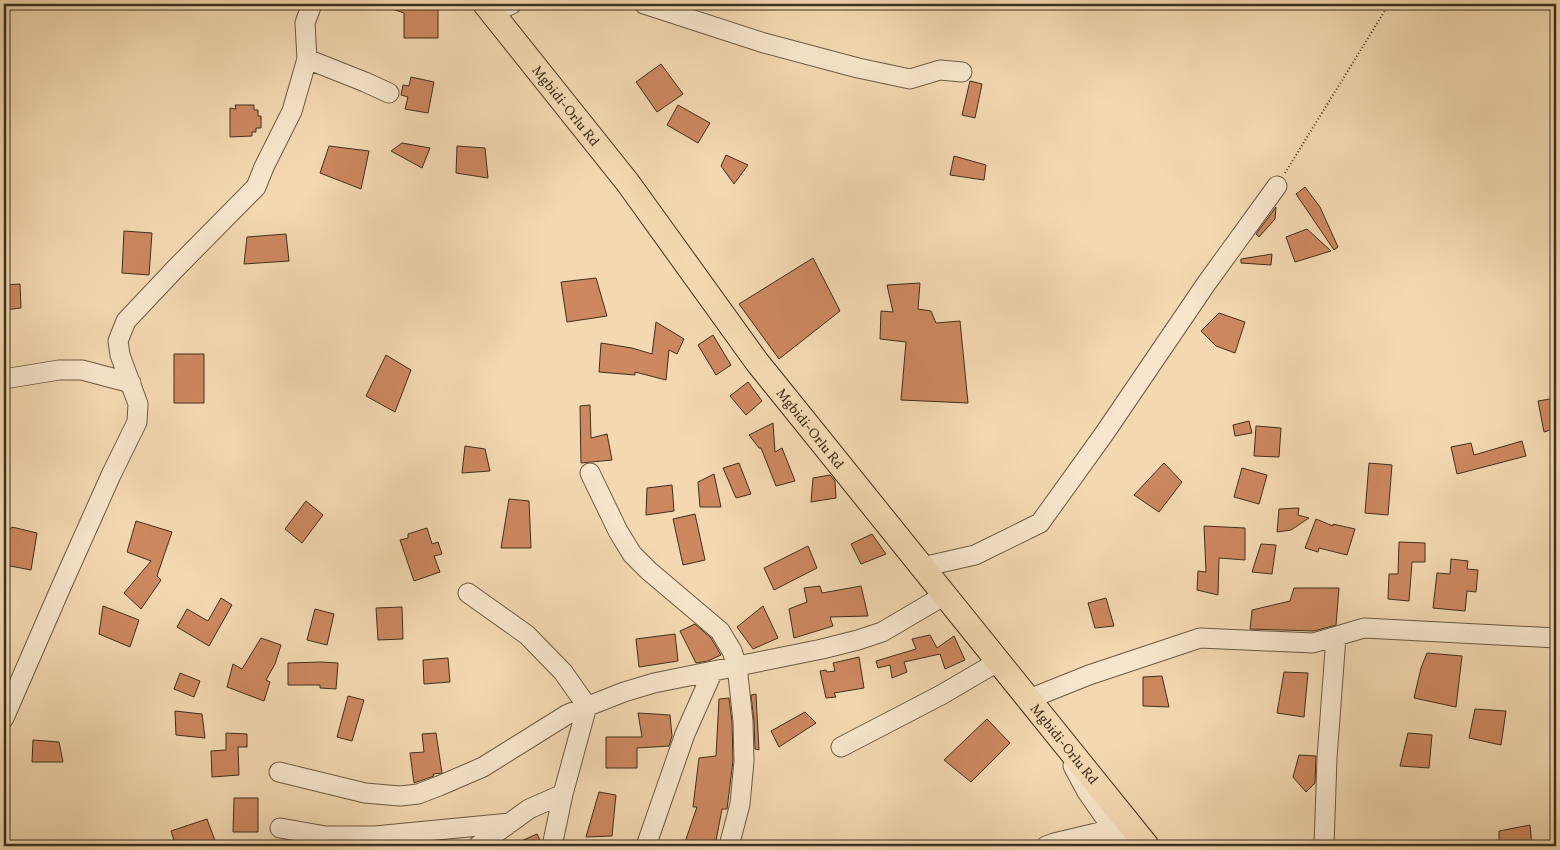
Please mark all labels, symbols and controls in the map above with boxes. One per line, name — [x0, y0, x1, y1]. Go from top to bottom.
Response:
street label: Mgbidi-Orlu Rd — [527, 62, 603, 151]
street label: Mgbidi-Orlu Rd — [771, 385, 848, 474]
street label: Mgbidi-Orlu Rd — [1025, 700, 1102, 789]

